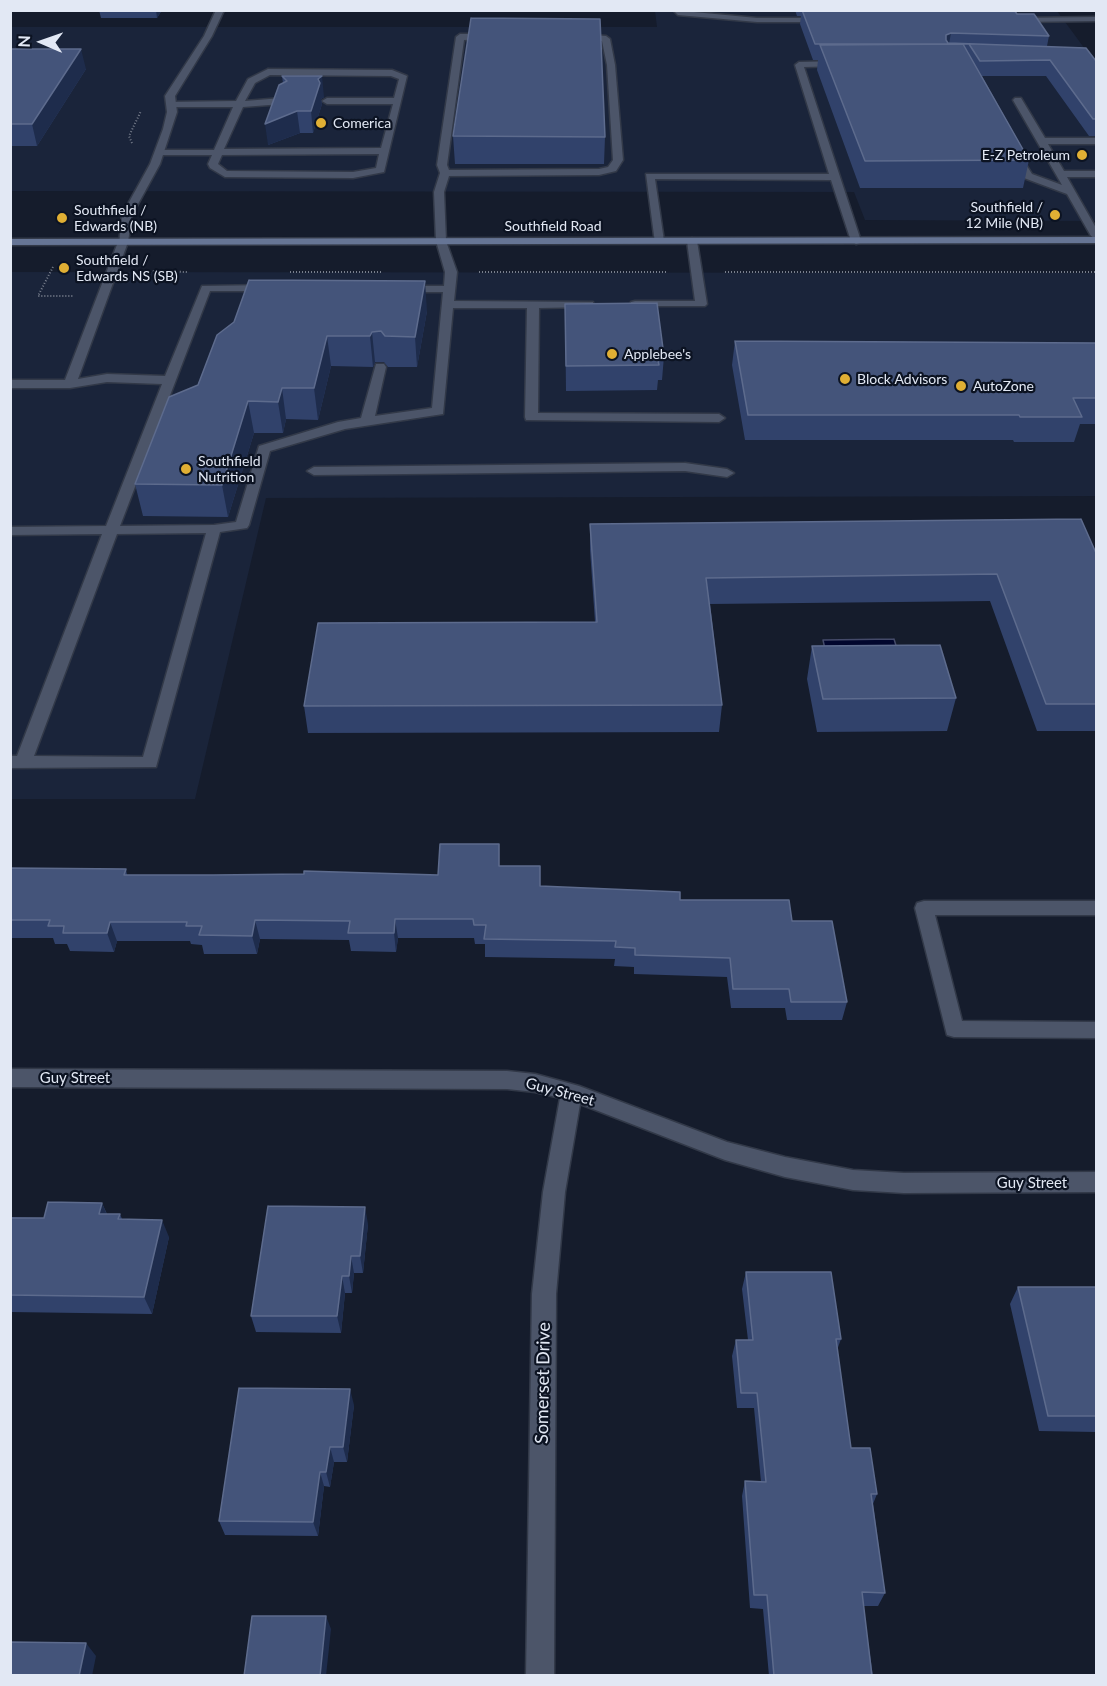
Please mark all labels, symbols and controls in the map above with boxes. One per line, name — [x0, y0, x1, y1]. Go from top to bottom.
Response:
north arrow — [12, 12, 72, 72]
text: N — [14, 35, 33, 48]
place label: Comerica — [333, 115, 391, 131]
marker: Comerica — [314, 116, 328, 130]
place label: E-Z Petroleum — [982, 147, 1070, 163]
marker: E-Z Petroleum — [1075, 148, 1089, 162]
place label: Southfield / 12 Mile (NB) — [965, 199, 1043, 232]
place label: Southfield / Edwards (NB) — [74, 202, 157, 234]
marker: Southfield / 12 Mile (NB) — [1048, 208, 1062, 222]
marker: Southfield / Edwards (NB) — [55, 211, 69, 225]
street label: Southfield Road — [504, 218, 602, 234]
place label: Southfield / Edwards NS (SB) — [76, 252, 178, 284]
marker: Southfield / Edwards NS (SB) — [57, 261, 71, 275]
place label: Applebee's — [624, 346, 691, 362]
marker: Applebee's — [605, 347, 619, 361]
place label: Block Advisors — [857, 371, 947, 387]
marker: Block Advisors — [838, 372, 852, 386]
place label: AutoZone — [973, 378, 1034, 394]
marker: AutoZone — [954, 379, 968, 393]
place label: Southfield Nutrition — [198, 453, 261, 485]
marker: Southfield Nutrition — [179, 462, 193, 476]
street label: Guy Street — [40, 1069, 110, 1087]
street label: Guy Street — [524, 1074, 596, 1110]
street label: Guy Street — [997, 1174, 1067, 1192]
street label: Somerset Drive — [531, 1322, 555, 1444]

